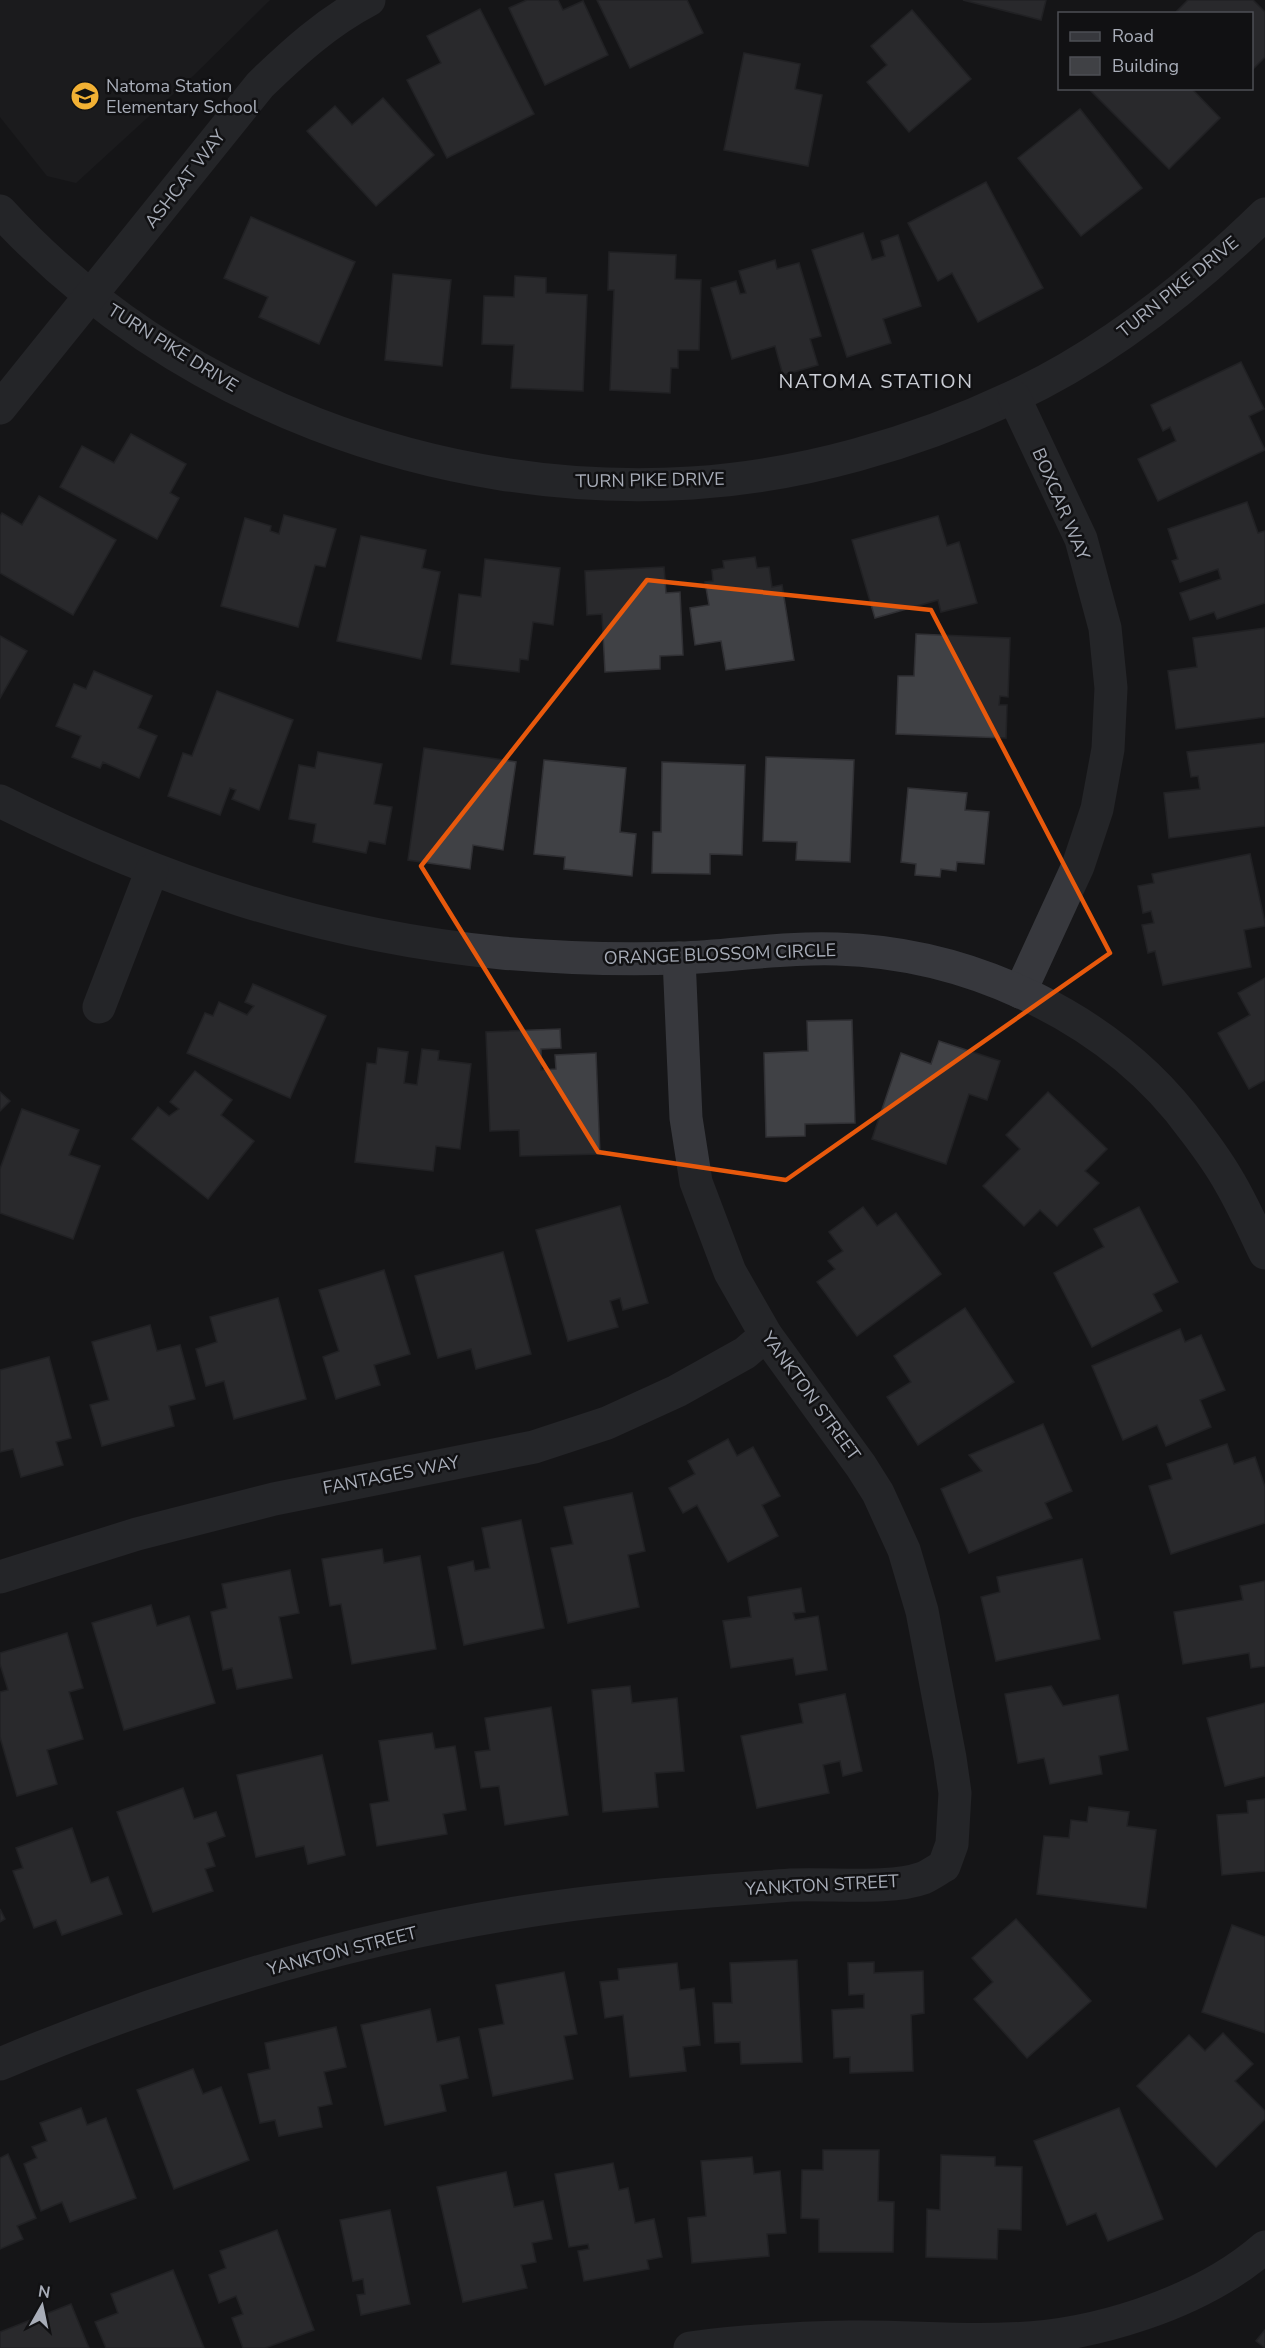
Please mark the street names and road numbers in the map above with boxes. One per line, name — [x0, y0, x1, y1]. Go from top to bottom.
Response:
street label: ASHCAT WAY — [139, 125, 231, 233]
street label: TURN PIKE DRIVE — [1112, 231, 1244, 343]
street label: TURN PIKE DRIVE — [103, 298, 243, 398]
street label: BOXCAR WAY — [1027, 444, 1096, 564]
street label: TURN PIKE DRIVE — [575, 467, 725, 493]
street label: ORANGE BLOSSOM CIRCLE — [603, 938, 837, 970]
street label: YANKTON STREET — [756, 1326, 866, 1465]
street label: FANTAGES WAY — [321, 1450, 461, 1500]
street label: YANKTON STREET — [744, 1869, 900, 1901]
street label: YANKTON STREET — [264, 1921, 420, 1981]

